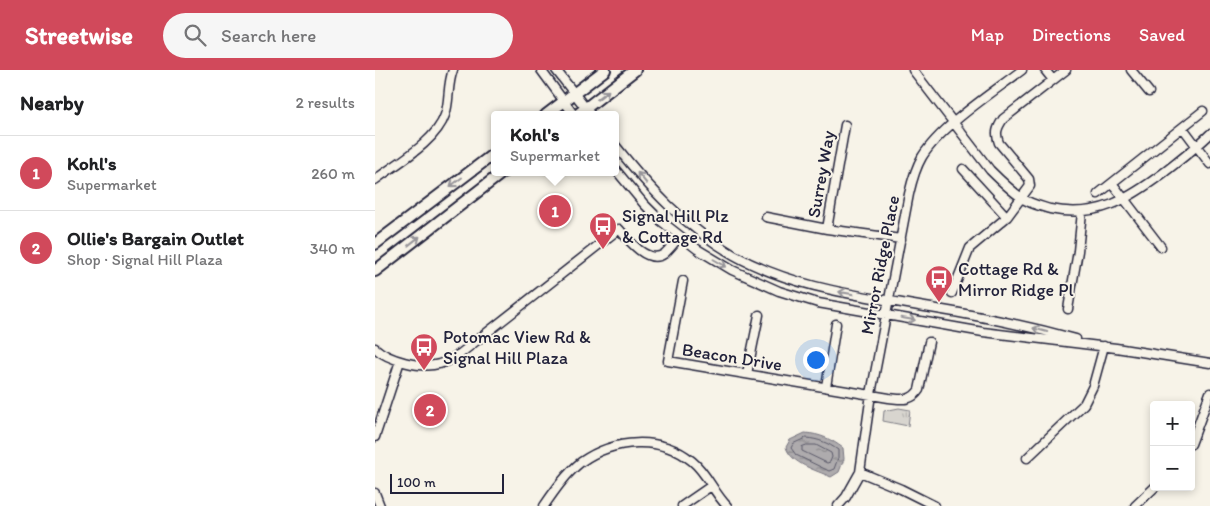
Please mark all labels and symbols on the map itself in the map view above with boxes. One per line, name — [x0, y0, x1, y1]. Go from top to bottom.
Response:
one-way arrow — [596, 89, 609, 100]
street label: Surrey Way — [803, 128, 840, 219]
one-way arrow — [636, 172, 648, 185]
one-way arrow — [450, 177, 463, 188]
pin: 1 — [539, 192, 571, 230]
street label: Mirror Ridge Place — [856, 193, 904, 337]
place label: Signal Hill Plz & Cottage Rd — [622, 205, 729, 248]
bus stop icon: Signal Hill Plz & Cottage Rd — [588, 211, 618, 250]
one-way arrow — [407, 236, 420, 247]
place label: Cottage Rd & Mirror Ridge Pl — [958, 258, 1074, 301]
one-way arrow — [712, 259, 727, 269]
bus stop icon: Cottage Rd & Mirror Ridge Pl — [924, 264, 954, 303]
one-way arrow — [838, 288, 854, 298]
one-way arrow — [900, 314, 916, 324]
one-way arrow — [1032, 324, 1048, 334]
place label: Potomac View Rd & Signal Hill Plaza — [443, 326, 591, 369]
bus stop icon: Potomac View Rd & Signal Hill Plaza — [409, 332, 439, 371]
street label: Beacon Drive — [680, 338, 784, 376]
your location — [803, 347, 829, 373]
pin: 2 — [414, 391, 446, 429]
scale bar — [390, 471, 504, 494]

